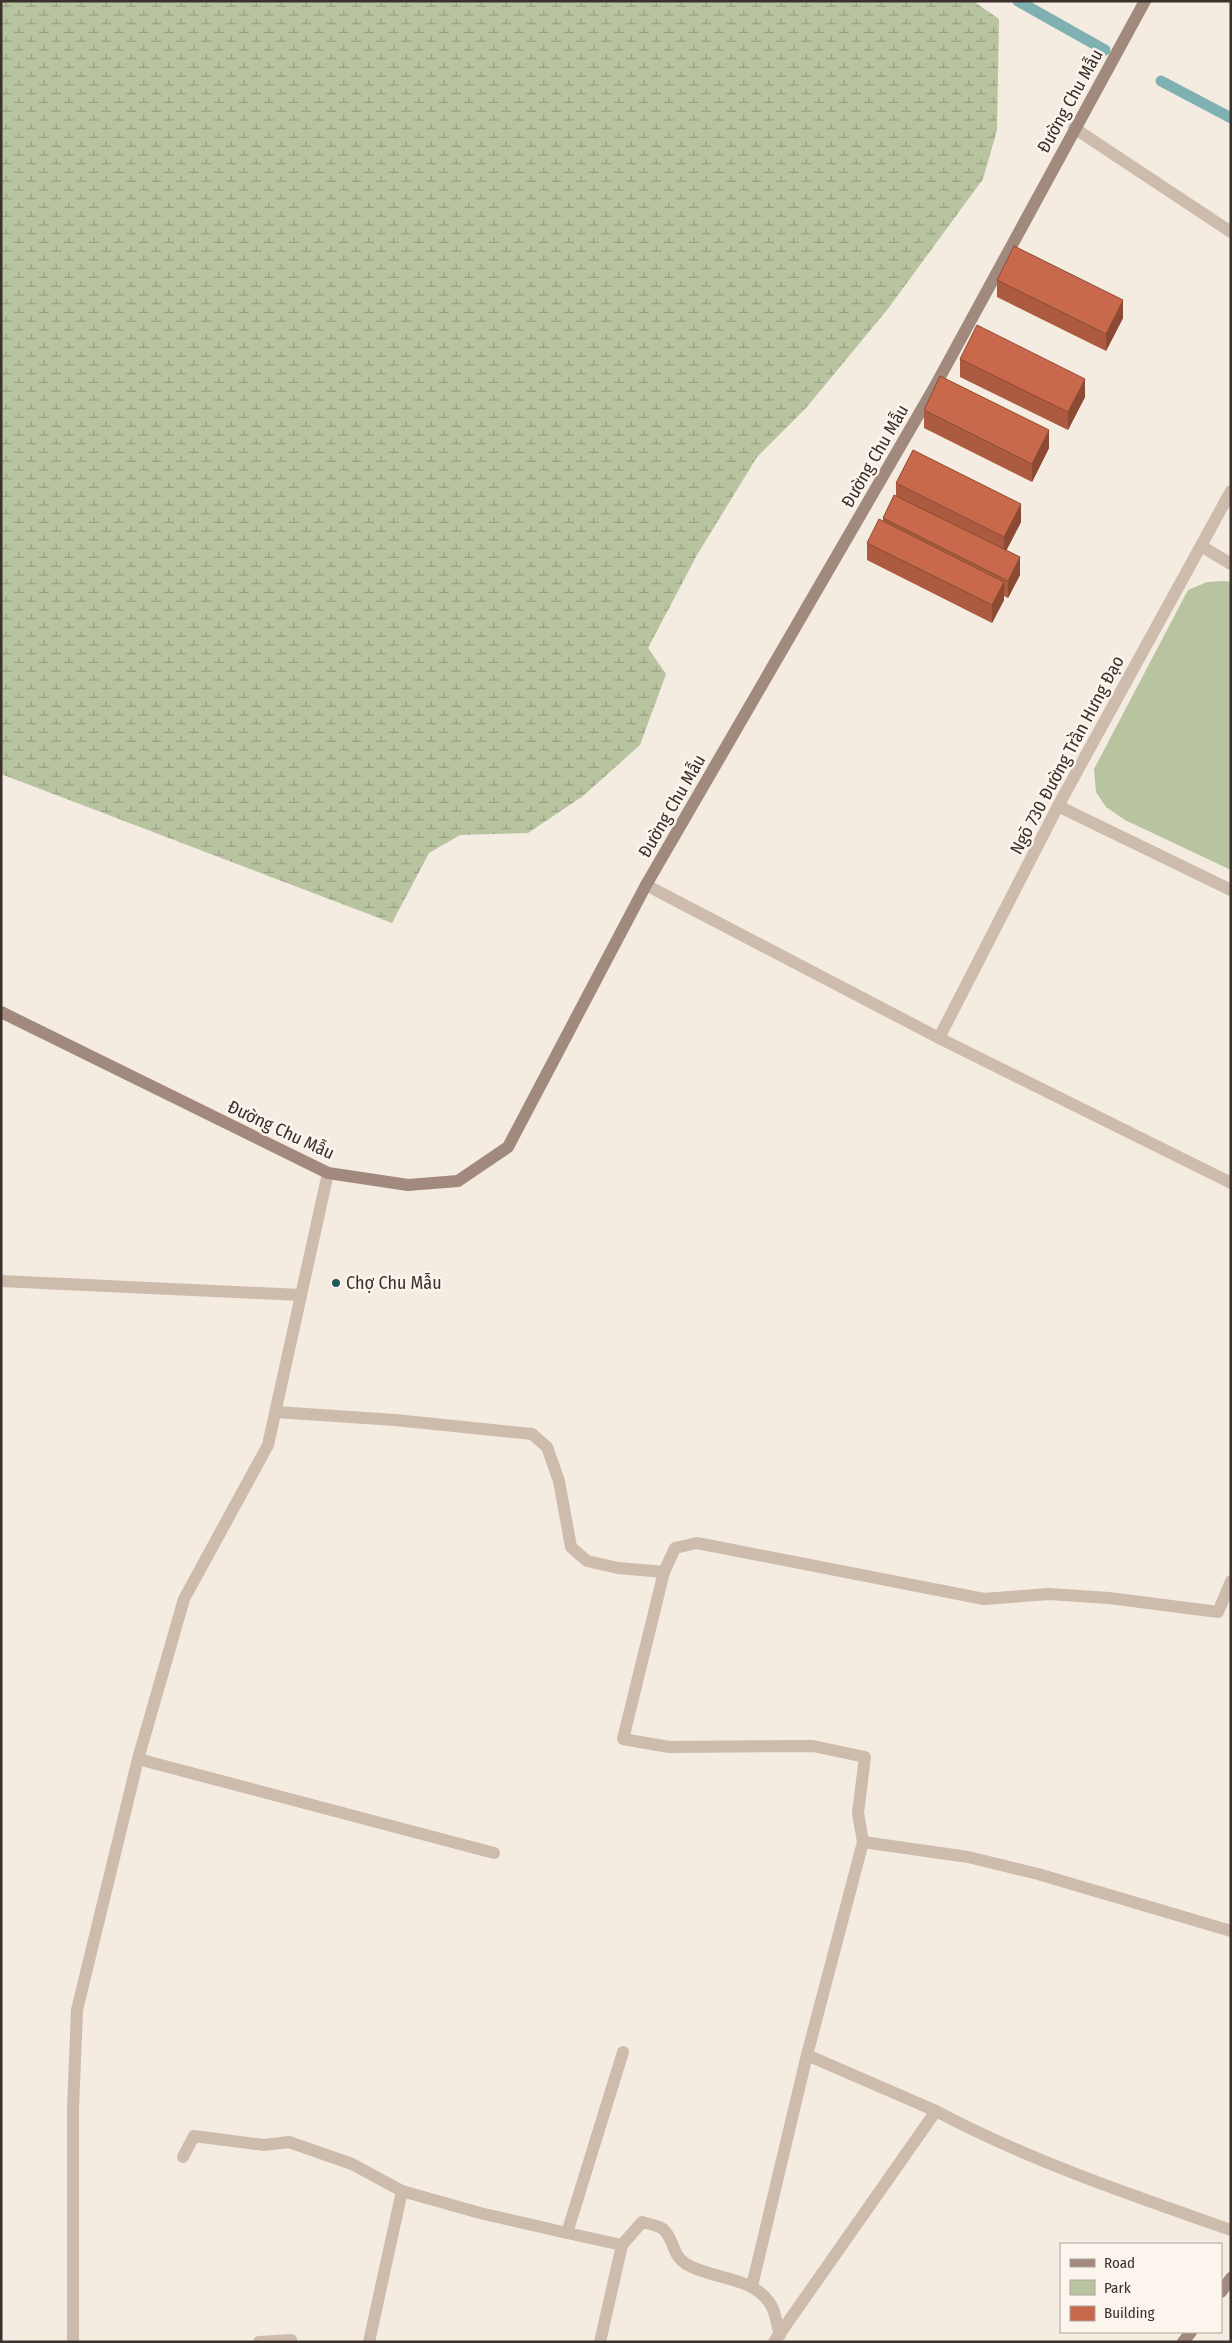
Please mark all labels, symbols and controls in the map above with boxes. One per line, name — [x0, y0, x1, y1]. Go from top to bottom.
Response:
street label: Đường Chu Mẫu — [1032, 45, 1108, 157]
street label: Đường Chu Mẫu — [837, 401, 913, 511]
street label: Ngõ 730 Đường Trần Hưng Đạo — [1005, 652, 1129, 858]
street label: Đường Chu Mẫu — [634, 751, 710, 861]
street label: Đường Chu Mẫu — [224, 1096, 338, 1164]
place label: Chợ Chu Mẫu — [346, 1272, 442, 1294]
marker: Chợ Chu Mẫu — [330, 1277, 342, 1289]
legend — [1060, 2243, 1222, 2333]
text: Road — [1104, 2254, 1135, 2272]
text: Park — [1104, 2279, 1131, 2297]
text: Building — [1104, 2304, 1155, 2322]

